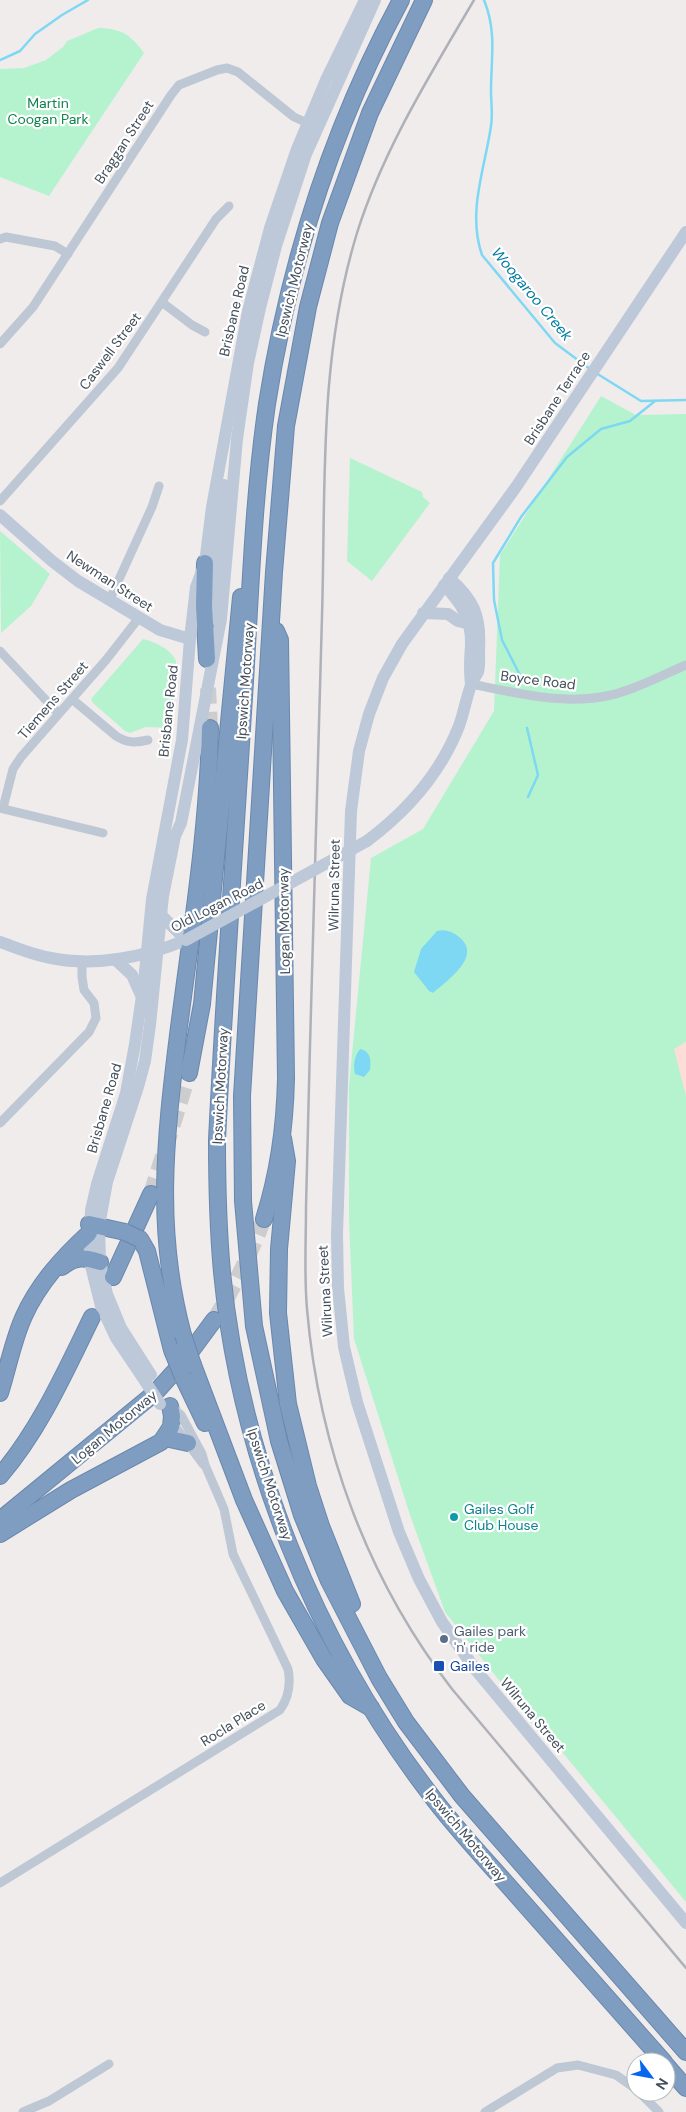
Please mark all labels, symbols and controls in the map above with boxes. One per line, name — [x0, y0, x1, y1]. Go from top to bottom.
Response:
park label: Martin Coogan Park — [7, 94, 89, 128]
street label: Braggan Street — [90, 97, 158, 187]
street label: Ipswich Motorway — [271, 221, 317, 339]
water label: Woogaroo Creek — [487, 243, 577, 345]
street label: Brisbane Road — [215, 264, 253, 358]
street label: Caswell Street — [75, 309, 145, 393]
street label: Brisbane Terrace — [520, 348, 594, 448]
street label: Newman Street — [63, 546, 157, 616]
street label: Ipswich Motorway — [232, 622, 258, 740]
street label: Tiemens Street — [14, 657, 92, 743]
street label: Brisbane Road — [154, 664, 182, 758]
street label: Boyce Road — [499, 666, 577, 694]
street label: Wilruna Street — [324, 839, 344, 931]
street label: Logan Motorway — [274, 867, 294, 974]
street label: Old Logan Road — [168, 874, 266, 936]
street label: Ipswich Motorway — [208, 1027, 232, 1145]
street label: Brisbane Road — [83, 1061, 125, 1155]
street label: Wilruna Street — [314, 1244, 336, 1338]
street label: Logan Motorway — [67, 1386, 161, 1468]
street label: Ipswich Motorway — [243, 1426, 297, 1543]
place label: Gailes Golf Club House — [464, 1500, 539, 1534]
marker: Gailes Golf Club House — [448, 1511, 460, 1523]
place label: Gailes park 'n' ride — [454, 1622, 526, 1656]
marker: Gailes park 'n' ride — [438, 1633, 450, 1645]
place label: Gailes — [450, 1657, 490, 1675]
marker: Gailes — [432, 1659, 446, 1673]
street label: Wilruna Street — [496, 1674, 570, 1756]
street label: Rocla Place — [197, 1696, 269, 1750]
street label: Ipswich Motorway — [422, 1784, 511, 1886]
north arrow — [626, 2052, 676, 2102]
text: N — [652, 2075, 672, 2093]

